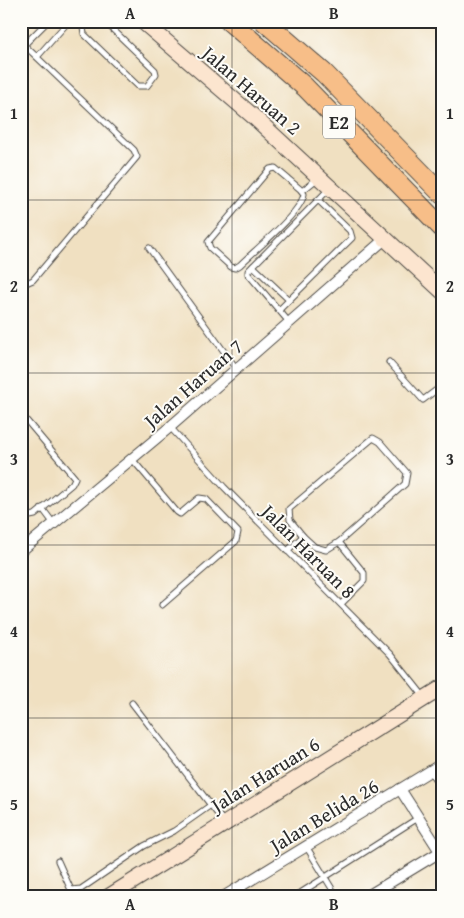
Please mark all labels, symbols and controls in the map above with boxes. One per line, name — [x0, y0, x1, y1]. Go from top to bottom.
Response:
text: A — [125, 1, 136, 25]
text: B — [329, 1, 339, 25]
street label: Jalan Haruan 2 — [194, 37, 308, 141]
text: 1 — [10, 101, 18, 125]
text: 1 — [446, 101, 454, 125]
road number: E2 — [323, 105, 355, 138]
text: 2 — [10, 274, 18, 298]
text: 2 — [446, 274, 454, 298]
street label: Jalan Haruan 7 — [135, 332, 249, 436]
text: 3 — [10, 447, 18, 471]
text: 3 — [446, 447, 454, 471]
street label: Jalan Haruan 8 — [253, 495, 363, 605]
text: 4 — [10, 619, 18, 643]
text: 4 — [446, 619, 454, 643]
street label: Jalan Haruan 6 — [203, 729, 325, 820]
street label: Jalan Belida 26 — [262, 771, 384, 860]
text: 5 — [10, 792, 18, 816]
text: 5 — [446, 792, 454, 816]
text: A — [125, 892, 136, 916]
text: B — [329, 892, 339, 916]

